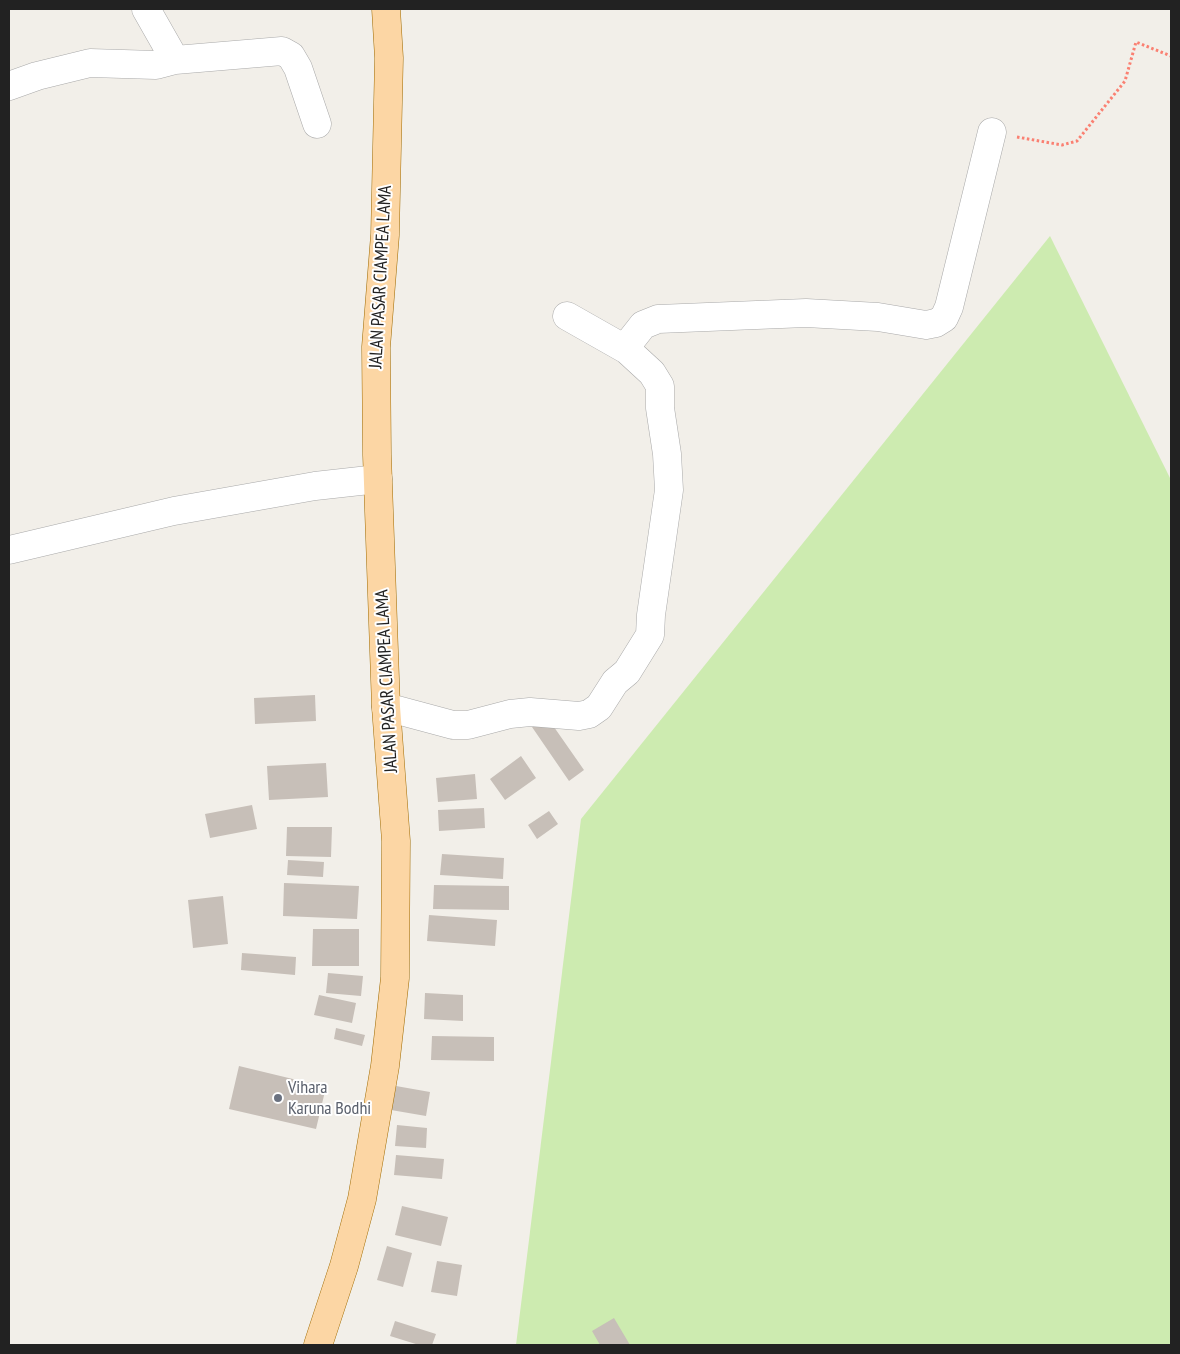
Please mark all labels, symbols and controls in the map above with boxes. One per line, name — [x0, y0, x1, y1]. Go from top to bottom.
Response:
street label: JALAN PASAR CIAMPEA LAMA — [365, 185, 397, 369]
street label: JALAN PASAR CIAMPEA LAMA — [371, 589, 403, 773]
place label: Vihara Karuna Bodhi — [288, 1077, 371, 1120]
marker: Vihara Karuna Bodhi — [272, 1092, 284, 1104]

